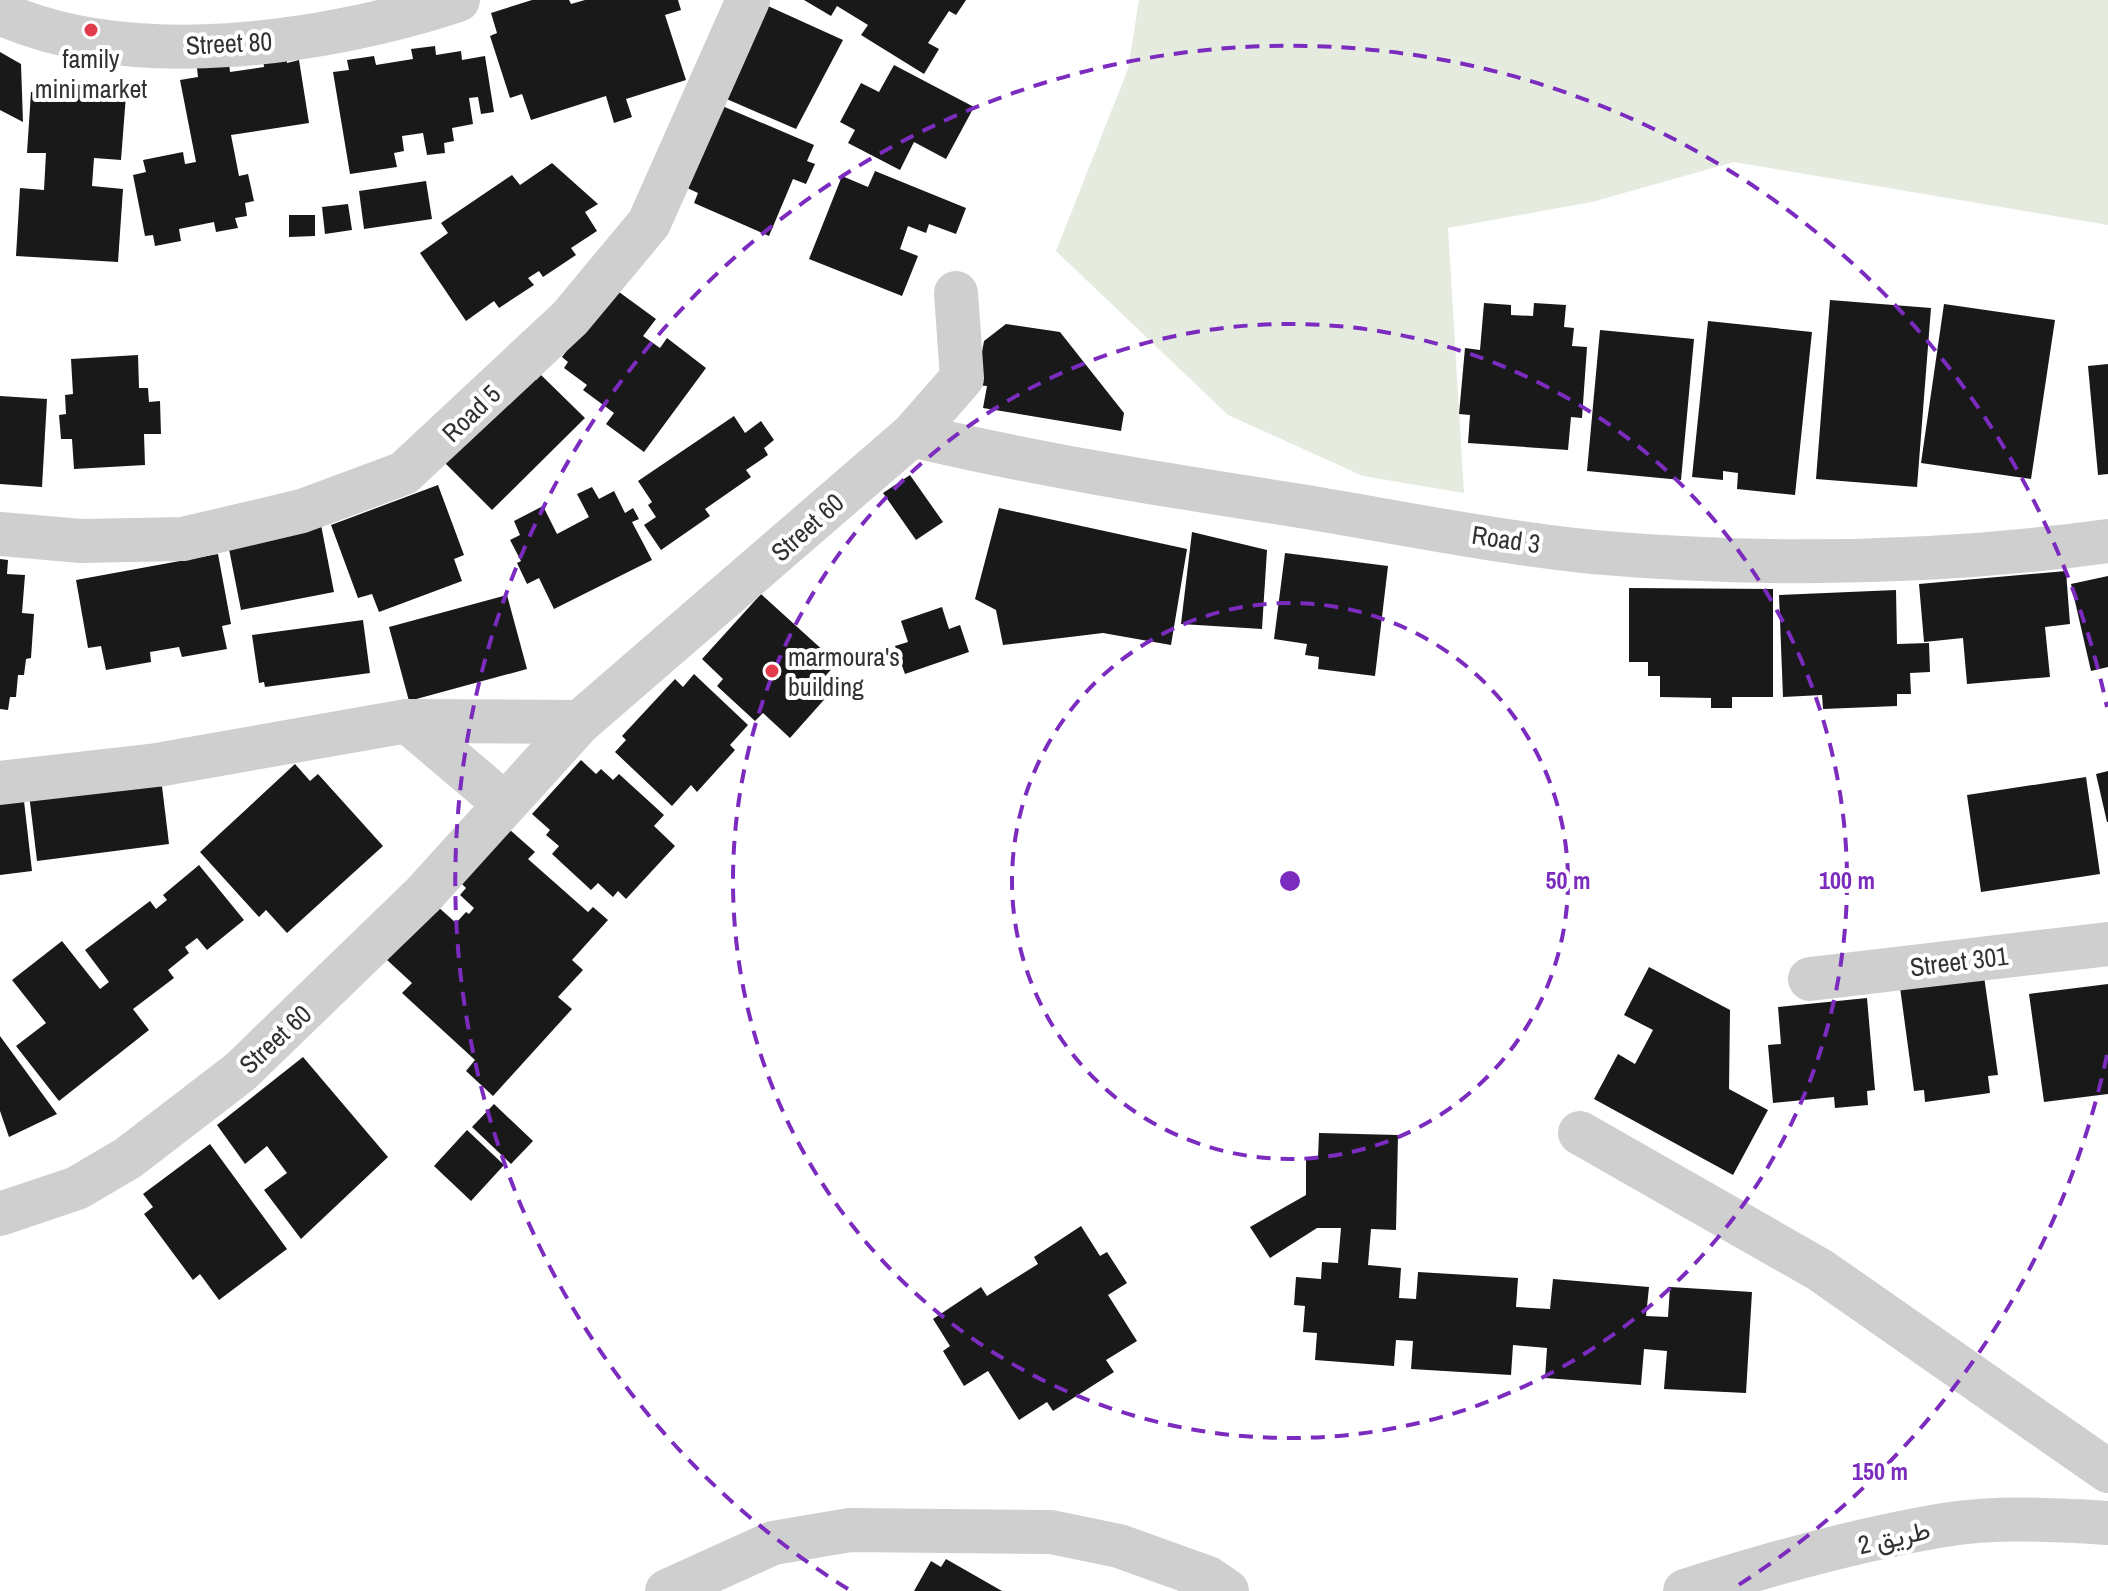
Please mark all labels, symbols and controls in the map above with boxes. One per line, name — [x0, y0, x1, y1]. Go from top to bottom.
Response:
marker: family mini market — [82, 21, 100, 39]
street label: Street 80 — [185, 23, 273, 63]
place label: family mini market — [35, 41, 147, 106]
street label: Road 5 — [434, 377, 508, 449]
street label: Street 60 — [763, 485, 851, 569]
street label: Road 3 — [1470, 517, 1542, 561]
place label: marmoura's building — [788, 639, 900, 704]
marker: marmoura's building — [763, 662, 781, 680]
text: 50 m — [1546, 864, 1590, 896]
text: 100 m — [1819, 864, 1875, 896]
centre of rings — [1276, 867, 1304, 895]
street label: Street 301 — [1908, 938, 2010, 984]
street label: Street 60 — [231, 997, 319, 1081]
text: 150 m — [1852, 1455, 1908, 1487]
street label: طريق 2 — [1855, 1512, 1933, 1562]

